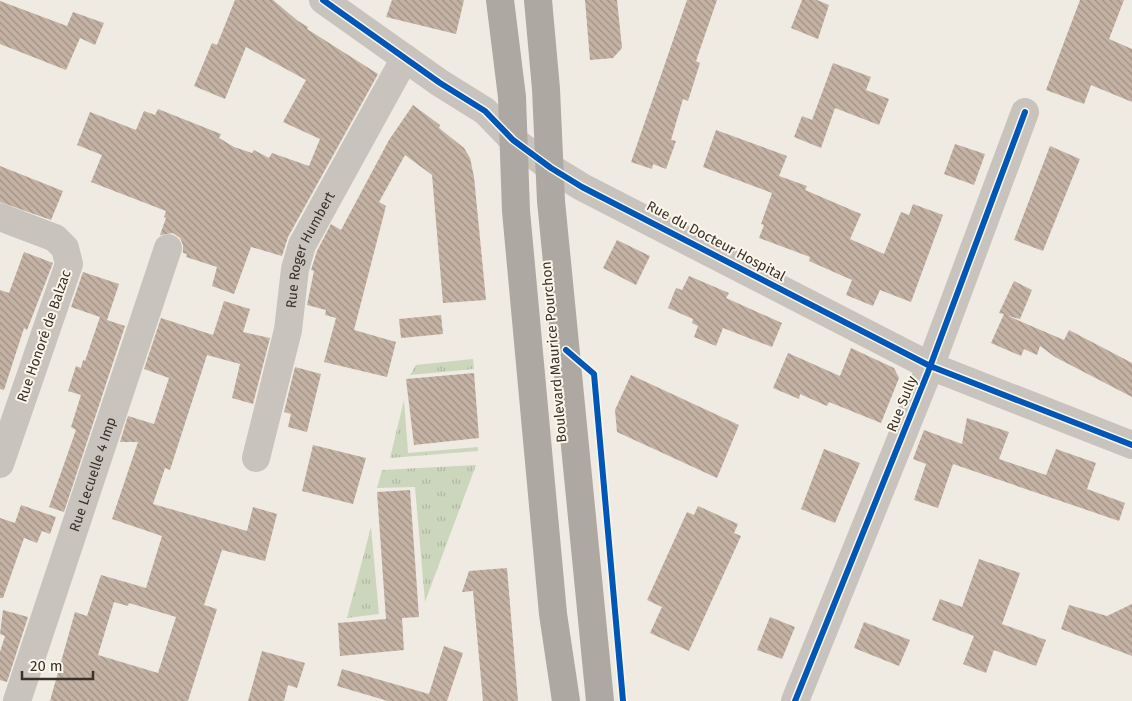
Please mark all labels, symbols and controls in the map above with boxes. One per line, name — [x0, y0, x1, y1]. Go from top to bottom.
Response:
street label: Rue Roger Humbert — [282, 188, 339, 309]
street label: Rue du Docteur Hospital — [644, 197, 788, 285]
street label: Boulevard Maurice Pourchon — [538, 261, 570, 443]
street label: Rue Honoré de Balzac — [13, 267, 75, 404]
street label: Rue Sully — [883, 374, 921, 434]
street label: Rue Lecuelle 4 Imp — [66, 415, 120, 534]
scale bar — [22, 648, 94, 680]
text: 20 m — [30, 657, 63, 675]

